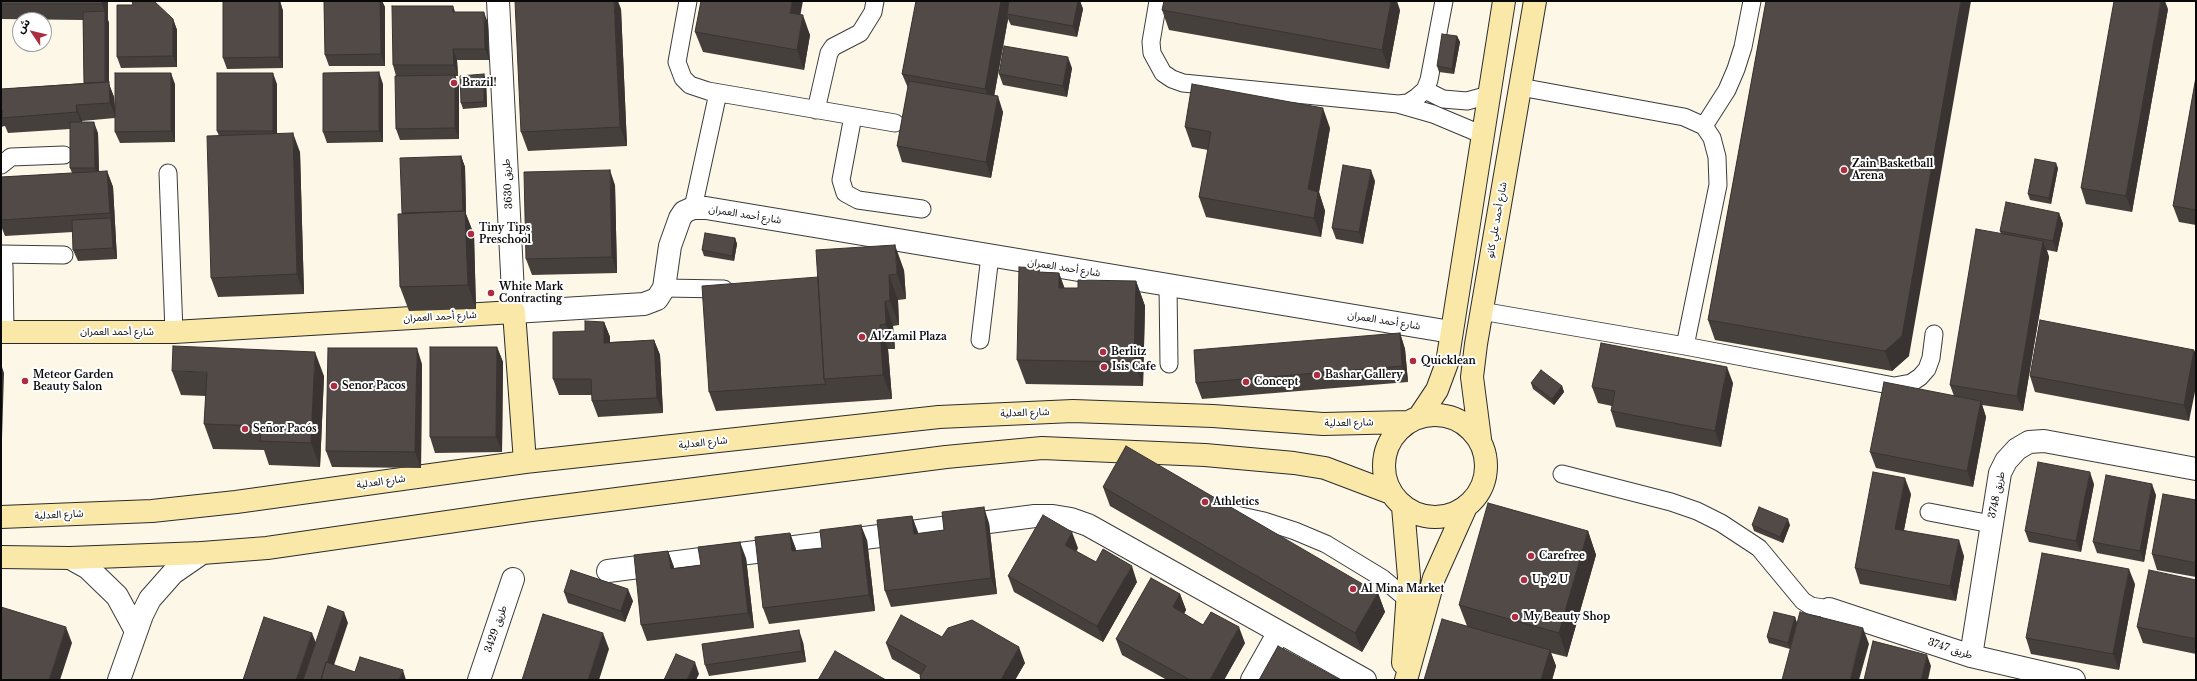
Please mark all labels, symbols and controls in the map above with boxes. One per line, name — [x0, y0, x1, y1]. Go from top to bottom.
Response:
north arrow — [12, 12, 52, 52]
text: ش — [13, 16, 33, 36]
place label: Brazil! — [462, 77, 497, 89]
marker: Brazil! — [449, 78, 459, 88]
place label: Zain Basketball Arena — [1852, 158, 1933, 182]
street label: طريق 3630 — [501, 159, 515, 209]
marker: Zain Basketball Arena — [1839, 165, 1849, 175]
street label: شارع أحمد علي كانو — [1484, 181, 1510, 259]
street label: شارع أحمد العمران — [708, 203, 782, 227]
place label: Tiny Tips Preschool — [479, 222, 531, 246]
marker: Tiny Tips Preschool — [466, 229, 476, 239]
street label: شارع أحمد العمران — [1027, 256, 1101, 280]
place label: White Mark Contracting — [499, 281, 563, 304]
marker: White Mark Contracting — [486, 288, 496, 298]
street label: شارع أحمد العمران — [403, 309, 477, 325]
street label: شارع أحمد العمران — [1347, 309, 1421, 333]
street label: شارع أحمد العمران — [80, 326, 154, 338]
place label: Al Zamil Plaza — [870, 331, 947, 343]
marker: Al Zamil Plaza — [857, 332, 867, 342]
place label: Berlitz — [1111, 346, 1146, 358]
marker: Berlitz — [1098, 347, 1108, 357]
place label: Quicklean — [1421, 355, 1476, 367]
marker: Quicklean — [1408, 356, 1418, 366]
place label: Isis Cafe — [1112, 361, 1156, 373]
marker: Isis Cafe — [1099, 362, 1109, 372]
place label: Meteor Garden Beauty Salon — [33, 369, 113, 392]
place label: Bashar Gallery — [1325, 369, 1403, 381]
marker: Bashar Gallery — [1312, 370, 1322, 380]
marker: Meteor Garden Beauty Salon — [20, 376, 30, 386]
place label: Concept — [1254, 376, 1298, 388]
marker: Concept — [1241, 377, 1251, 387]
place label: Senor Pacos — [342, 380, 406, 392]
marker: Senor Pacos — [329, 381, 339, 391]
street label: شارع العدلية — [1000, 406, 1050, 420]
street label: شارع العدلية — [1324, 417, 1374, 429]
place label: Señor Pacós — [253, 423, 317, 435]
marker: Señor Pacós — [240, 424, 250, 434]
street label: شارع العدلية — [678, 434, 728, 452]
street label: طريق 3748 — [1986, 471, 2008, 519]
street label: شارع العدلية — [356, 473, 406, 491]
place label: Athletics — [1213, 496, 1259, 508]
marker: Athletics — [1200, 497, 1210, 507]
street label: شارع العدلية — [34, 508, 84, 522]
place label: Carefree — [1539, 550, 1585, 562]
marker: Carefree — [1526, 551, 1536, 561]
place label: Up 2 U — [1532, 574, 1568, 586]
marker: Up 2 U — [1519, 575, 1529, 585]
place label: Al Mina Market — [1361, 583, 1444, 595]
marker: Al Mina Market — [1348, 584, 1358, 594]
street label: طريق 3429 — [482, 604, 510, 654]
place label: My Beauty Shop — [1523, 611, 1610, 623]
marker: My Beauty Shop — [1510, 612, 1520, 622]
street label: طريق 3747 — [1926, 636, 1974, 662]

